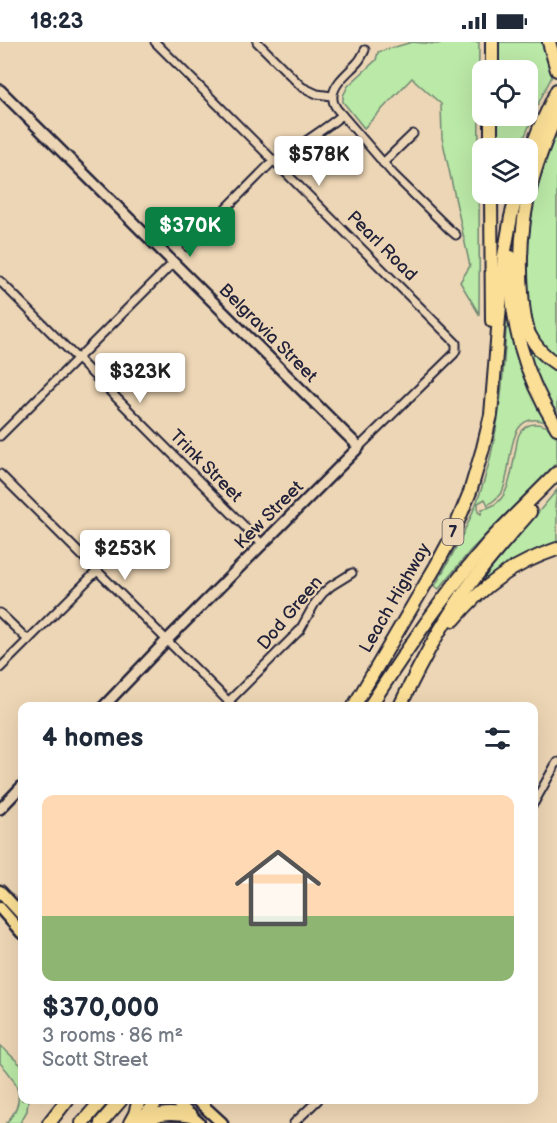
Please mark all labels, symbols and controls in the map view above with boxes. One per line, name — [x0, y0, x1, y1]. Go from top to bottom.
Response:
text: 18:23 — [30, 8, 83, 35]
map controls — [472, 60, 538, 204]
button: locate — [472, 60, 538, 126]
pin: $578K — [277, 136, 361, 187]
button: layers — [472, 138, 538, 204]
text: $578K — [288, 143, 350, 167]
pin: $370K — [148, 207, 232, 258]
street label: Pearl Road — [343, 207, 421, 285]
text: $370K — [159, 214, 221, 238]
street label: Belgravia Street — [214, 279, 322, 387]
pin: $323K — [98, 353, 182, 404]
text: $323K — [109, 360, 171, 384]
street label: Trink Street — [166, 426, 247, 507]
street label: Kew Street — [230, 476, 308, 554]
road number: 7 — [442, 519, 464, 545]
pin: $253K — [83, 530, 167, 581]
text: $253K — [94, 537, 156, 561]
street label: Leach Highway — [355, 539, 435, 656]
street label: Dod Green — [253, 572, 327, 654]
icon: filters — [481, 722, 514, 755]
text: 4 homes — [42, 723, 143, 754]
icon: home — [224, 834, 332, 942]
text: $370,000 — [42, 993, 159, 1024]
text: 3 rooms · 86 m² — [42, 1024, 183, 1048]
text: Scott Street — [42, 1048, 148, 1072]

